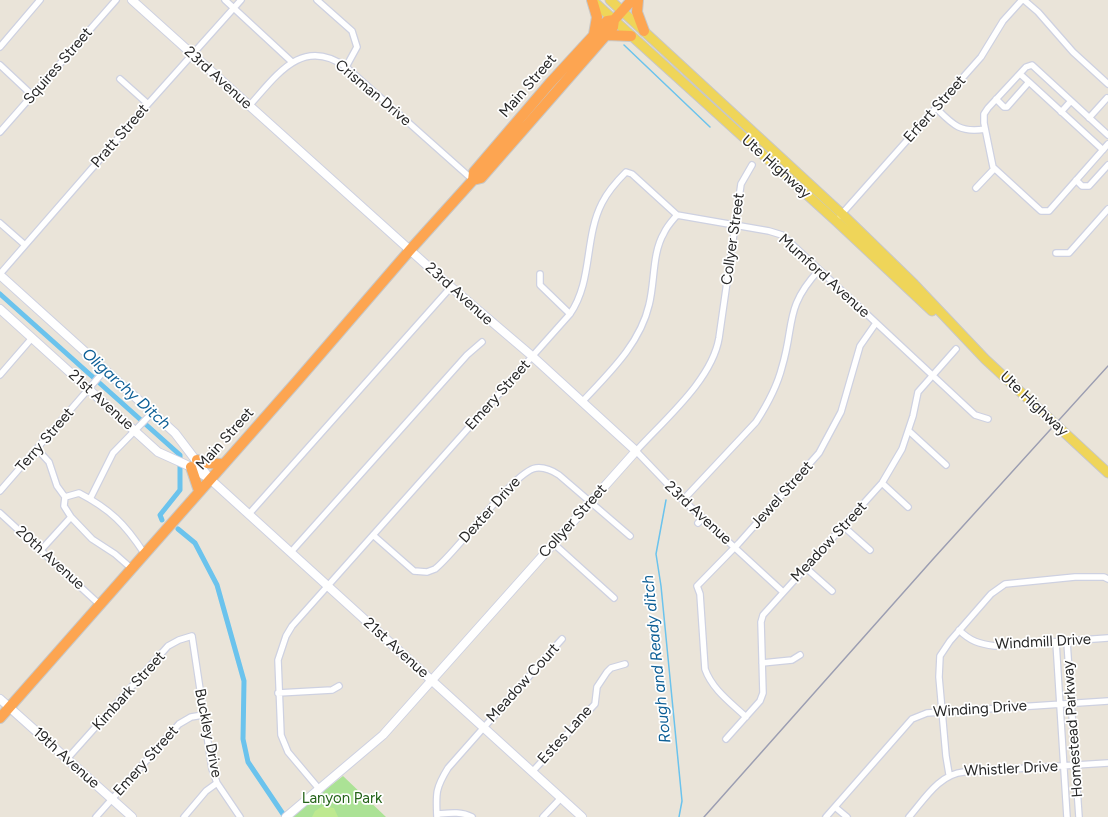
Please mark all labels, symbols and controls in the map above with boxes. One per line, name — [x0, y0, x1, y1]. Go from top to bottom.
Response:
street label: Squires Street — [20, 24, 96, 108]
street label: 23rd Avenue — [180, 43, 256, 113]
street label: Main Street — [496, 51, 560, 121]
street label: Crisman Drive — [331, 56, 415, 130]
street label: Erfert Street — [900, 72, 970, 146]
street label: Pratt Street — [87, 101, 153, 171]
street label: Ute Highway — [738, 131, 814, 203]
street label: Collyer Street — [718, 192, 748, 286]
street label: Mumford Avenue — [775, 230, 873, 322]
street label: 23rd Avenue — [421, 259, 497, 329]
water label: Oligarchy Ditch — [78, 344, 174, 434]
street label: Emery Street — [462, 356, 534, 434]
street label: 21st Avenue — [65, 366, 137, 434]
street label: Ute Highway — [996, 368, 1072, 440]
street label: Terry Street — [12, 404, 78, 476]
street label: Main Street — [192, 404, 258, 474]
street label: Jewel Street — [747, 458, 817, 532]
street label: Dexter Drive — [456, 473, 524, 547]
street label: 23rd Avenue — [661, 477, 735, 549]
street label: Collyer Street — [535, 480, 611, 562]
street label: Meadow Street — [787, 498, 871, 586]
street label: 20th Avenue — [12, 522, 88, 594]
water label: Rough and Ready ditch — [639, 574, 675, 744]
street label: 21st Avenue — [360, 614, 432, 682]
street label: Windmill Drive — [994, 630, 1092, 654]
street label: Meadow Court — [483, 640, 563, 726]
street label: Kimbark Street — [89, 648, 169, 734]
street label: Homestead Parkway — [1059, 660, 1087, 798]
street label: Buckley Drive — [191, 687, 225, 779]
street label: Winding Drive — [932, 697, 1028, 721]
street label: Estes Lane — [534, 702, 596, 768]
street label: Emery Street — [110, 722, 182, 800]
street label: 19th Avenue — [29, 723, 103, 793]
street label: Whistler Drive — [964, 758, 1058, 780]
park label: Lanyon Park — [302, 790, 382, 808]

